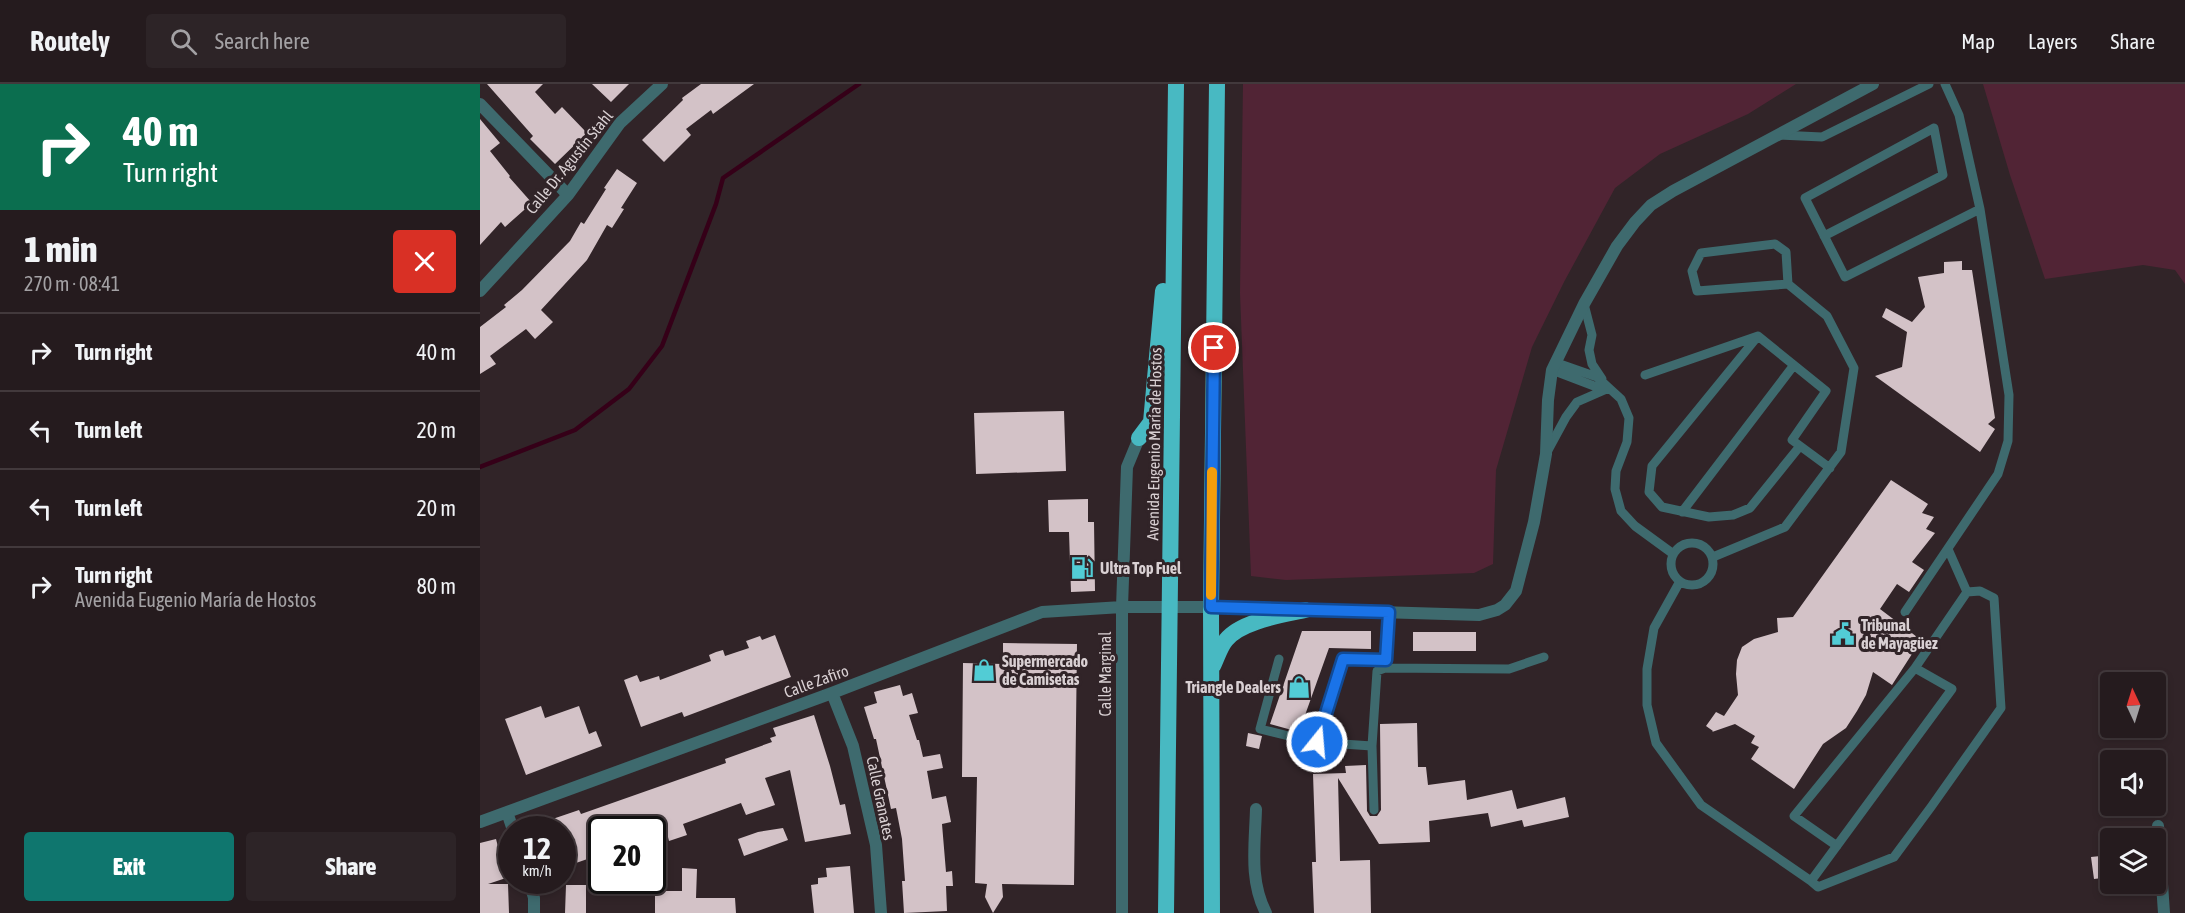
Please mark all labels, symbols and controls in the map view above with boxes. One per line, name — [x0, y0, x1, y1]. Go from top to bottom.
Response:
search box — [146, 14, 566, 68]
text: Routely — [30, 25, 110, 57]
icon: search — [167, 25, 200, 58]
text: Search here — [215, 28, 310, 54]
text: Map — [1961, 29, 1995, 53]
text: Layers — [2028, 29, 2078, 53]
text: Share — [2111, 29, 2155, 53]
street label: Calle Dr. Agustín Stahl — [522, 106, 617, 218]
text: 40 m — [123, 107, 198, 155]
icon: right — [24, 108, 102, 186]
text: Turn right — [123, 157, 218, 188]
text: 1 min — [24, 228, 98, 270]
button: close — [393, 230, 456, 293]
text: 270 m · 08:41 — [24, 272, 120, 295]
pin — [1188, 322, 1239, 373]
icon: arrive — [1197, 331, 1230, 364]
icon: right — [24, 336, 57, 369]
text: Turn right — [75, 339, 152, 365]
text: 40 m — [416, 339, 456, 365]
street label: Avenida Eugenio María de Hostos — [1143, 347, 1166, 541]
icon: left — [24, 414, 57, 447]
text: Turn left — [75, 417, 142, 443]
text: 20 m — [416, 417, 456, 443]
icon: left — [24, 492, 57, 525]
text: Turn left — [75, 495, 142, 521]
text: 20 m — [416, 495, 456, 521]
fuel station icon: Ultra Top Fuel — [1069, 555, 1095, 581]
place label: Ultra Top Fuel — [1100, 559, 1182, 577]
text: Turn right — [75, 562, 152, 588]
icon: right — [24, 570, 57, 603]
text: 80 m — [416, 573, 456, 599]
text: Avenida Eugenio María de Hostos — [75, 588, 316, 611]
place label: Tribunal de Mayagüez — [1861, 616, 1938, 652]
public building icon: Tribunal de Mayagüez — [1830, 621, 1856, 647]
street label: Calle Marginal — [1096, 631, 1115, 716]
place label: Supermercado de Camisetas — [1002, 652, 1088, 688]
shop icon: Supermercado de Camisetas — [971, 657, 997, 683]
street label: Calle Zafiro — [781, 661, 851, 701]
north arrow — [2100, 672, 2166, 738]
map controls — [2100, 672, 2166, 894]
shop icon: Triangle Dealers — [1286, 674, 1312, 700]
place label: Triangle Dealers — [1186, 678, 1281, 696]
position arrow — [1285, 710, 1349, 774]
button: sound — [2100, 750, 2166, 816]
street label: Calle Granates — [863, 754, 899, 842]
speed limit sign: 20 — [588, 816, 666, 894]
button: layers — [2100, 828, 2166, 894]
text: 12 — [523, 831, 551, 865]
button: Exit — [24, 832, 234, 901]
button: Share — [246, 832, 456, 901]
text: km/h — [522, 862, 552, 879]

